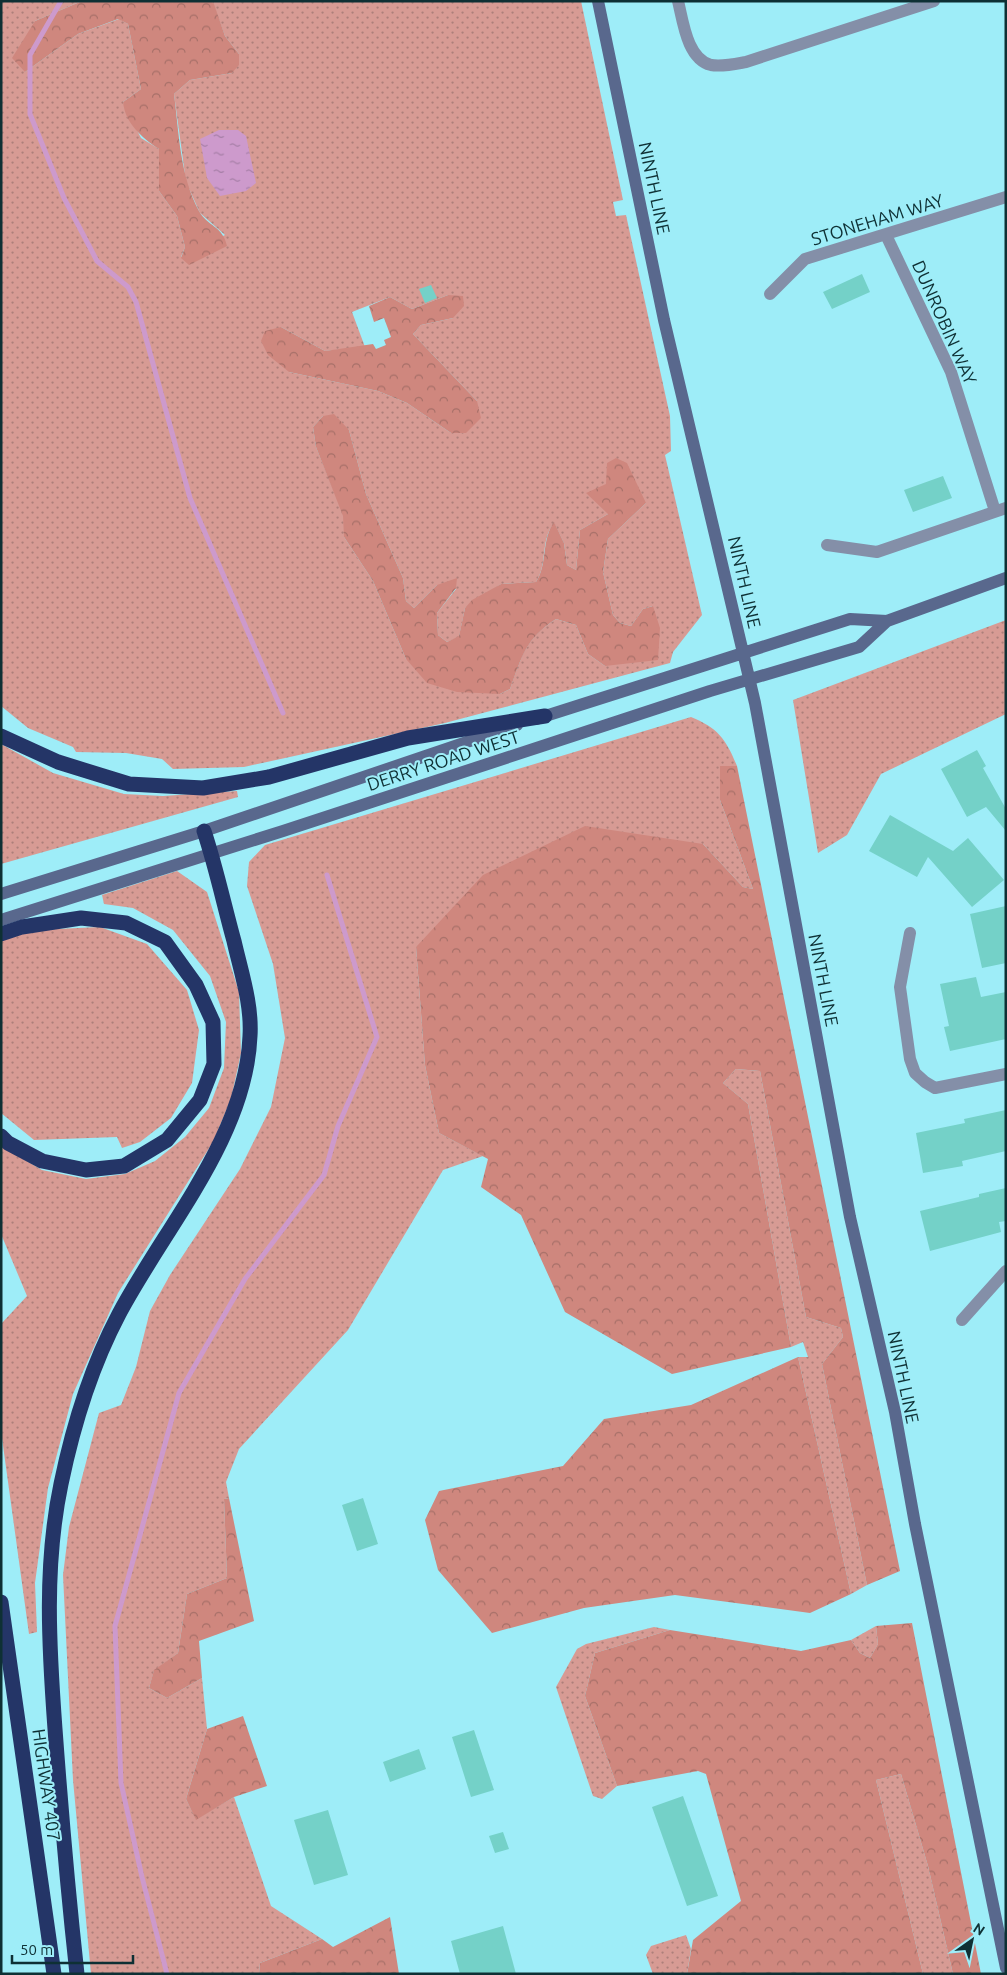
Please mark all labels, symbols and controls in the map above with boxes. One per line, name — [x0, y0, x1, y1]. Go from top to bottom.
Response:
street label: NINTH LINE — [635, 140, 675, 236]
street label: STONEHAM WAY — [808, 189, 946, 249]
street label: DUNROBIN WAY — [909, 257, 981, 387]
street label: NINTH LINE — [725, 534, 765, 630]
street label: DERRY ROAD WEST — [364, 726, 522, 794]
street label: NINTH LINE — [805, 932, 843, 1028]
street label: NINTH LINE — [884, 1329, 924, 1425]
street label: HIGHWAY 407 — [29, 1727, 65, 1843]
north arrow — [947, 1915, 997, 1965]
text: N — [970, 1920, 988, 1939]
scale bar — [12, 1932, 134, 1964]
text: 50 m — [20, 1941, 53, 1958]

